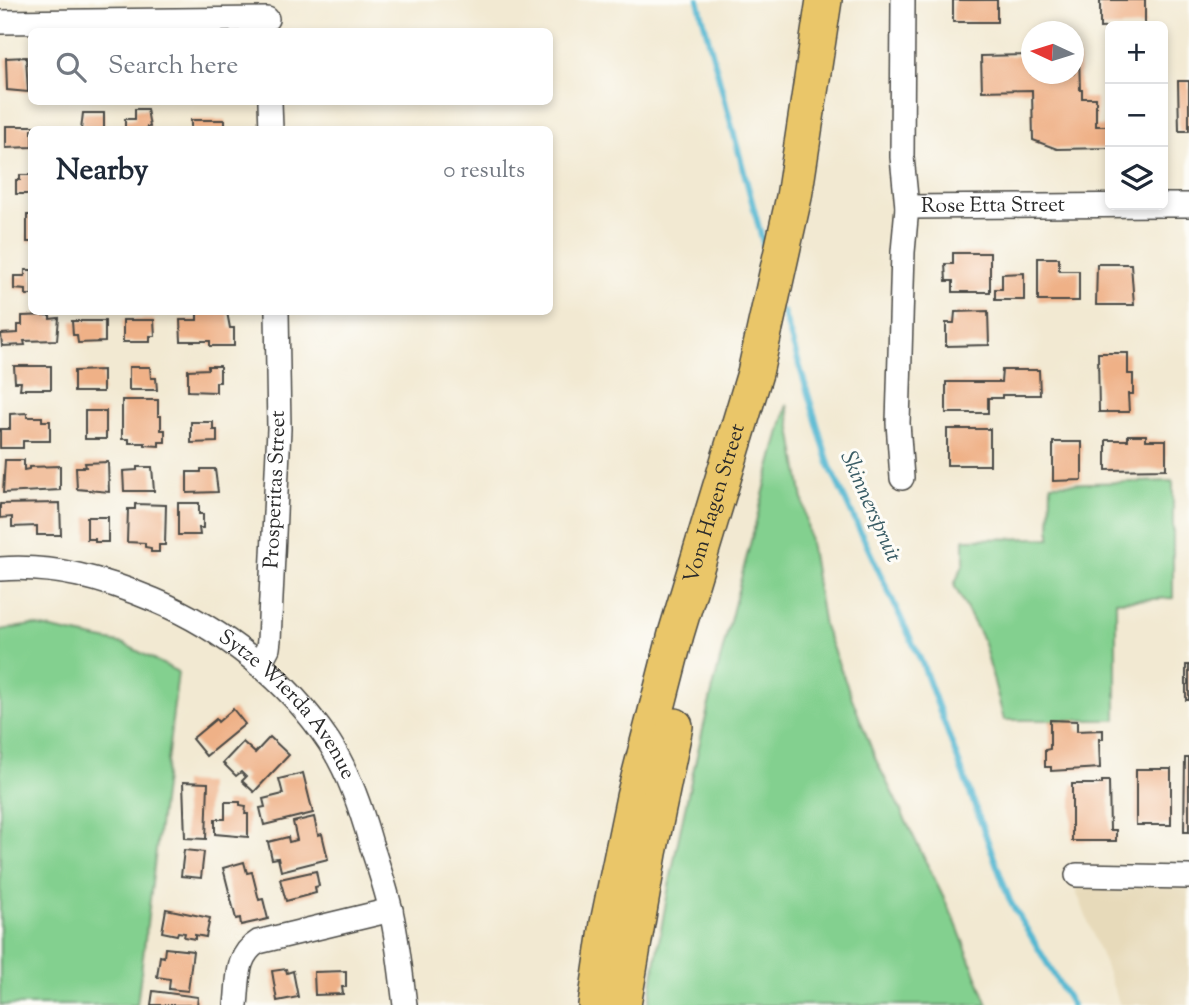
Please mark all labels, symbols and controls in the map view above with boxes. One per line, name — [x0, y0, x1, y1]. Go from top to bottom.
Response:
north arrow — [1021, 21, 1084, 84]
map controls — [1105, 21, 1168, 210]
button: + — [1105, 21, 1168, 84]
search box — [28, 28, 553, 105]
icon: search — [52, 48, 90, 86]
text: Search here — [108, 48, 238, 85]
button: − — [1105, 84, 1168, 147]
button: layers — [1105, 147, 1168, 210]
text: Nearby — [56, 150, 148, 193]
text: 0 results — [443, 155, 525, 188]
street label: Rose Etta Street — [921, 191, 1065, 222]
street label: Prosperitas Street — [257, 410, 294, 569]
street label: Vom Hagen Street — [677, 420, 754, 587]
water label: Skinnerspruit — [831, 446, 909, 568]
street label: Sytze Wierda Avenue — [212, 623, 362, 784]

